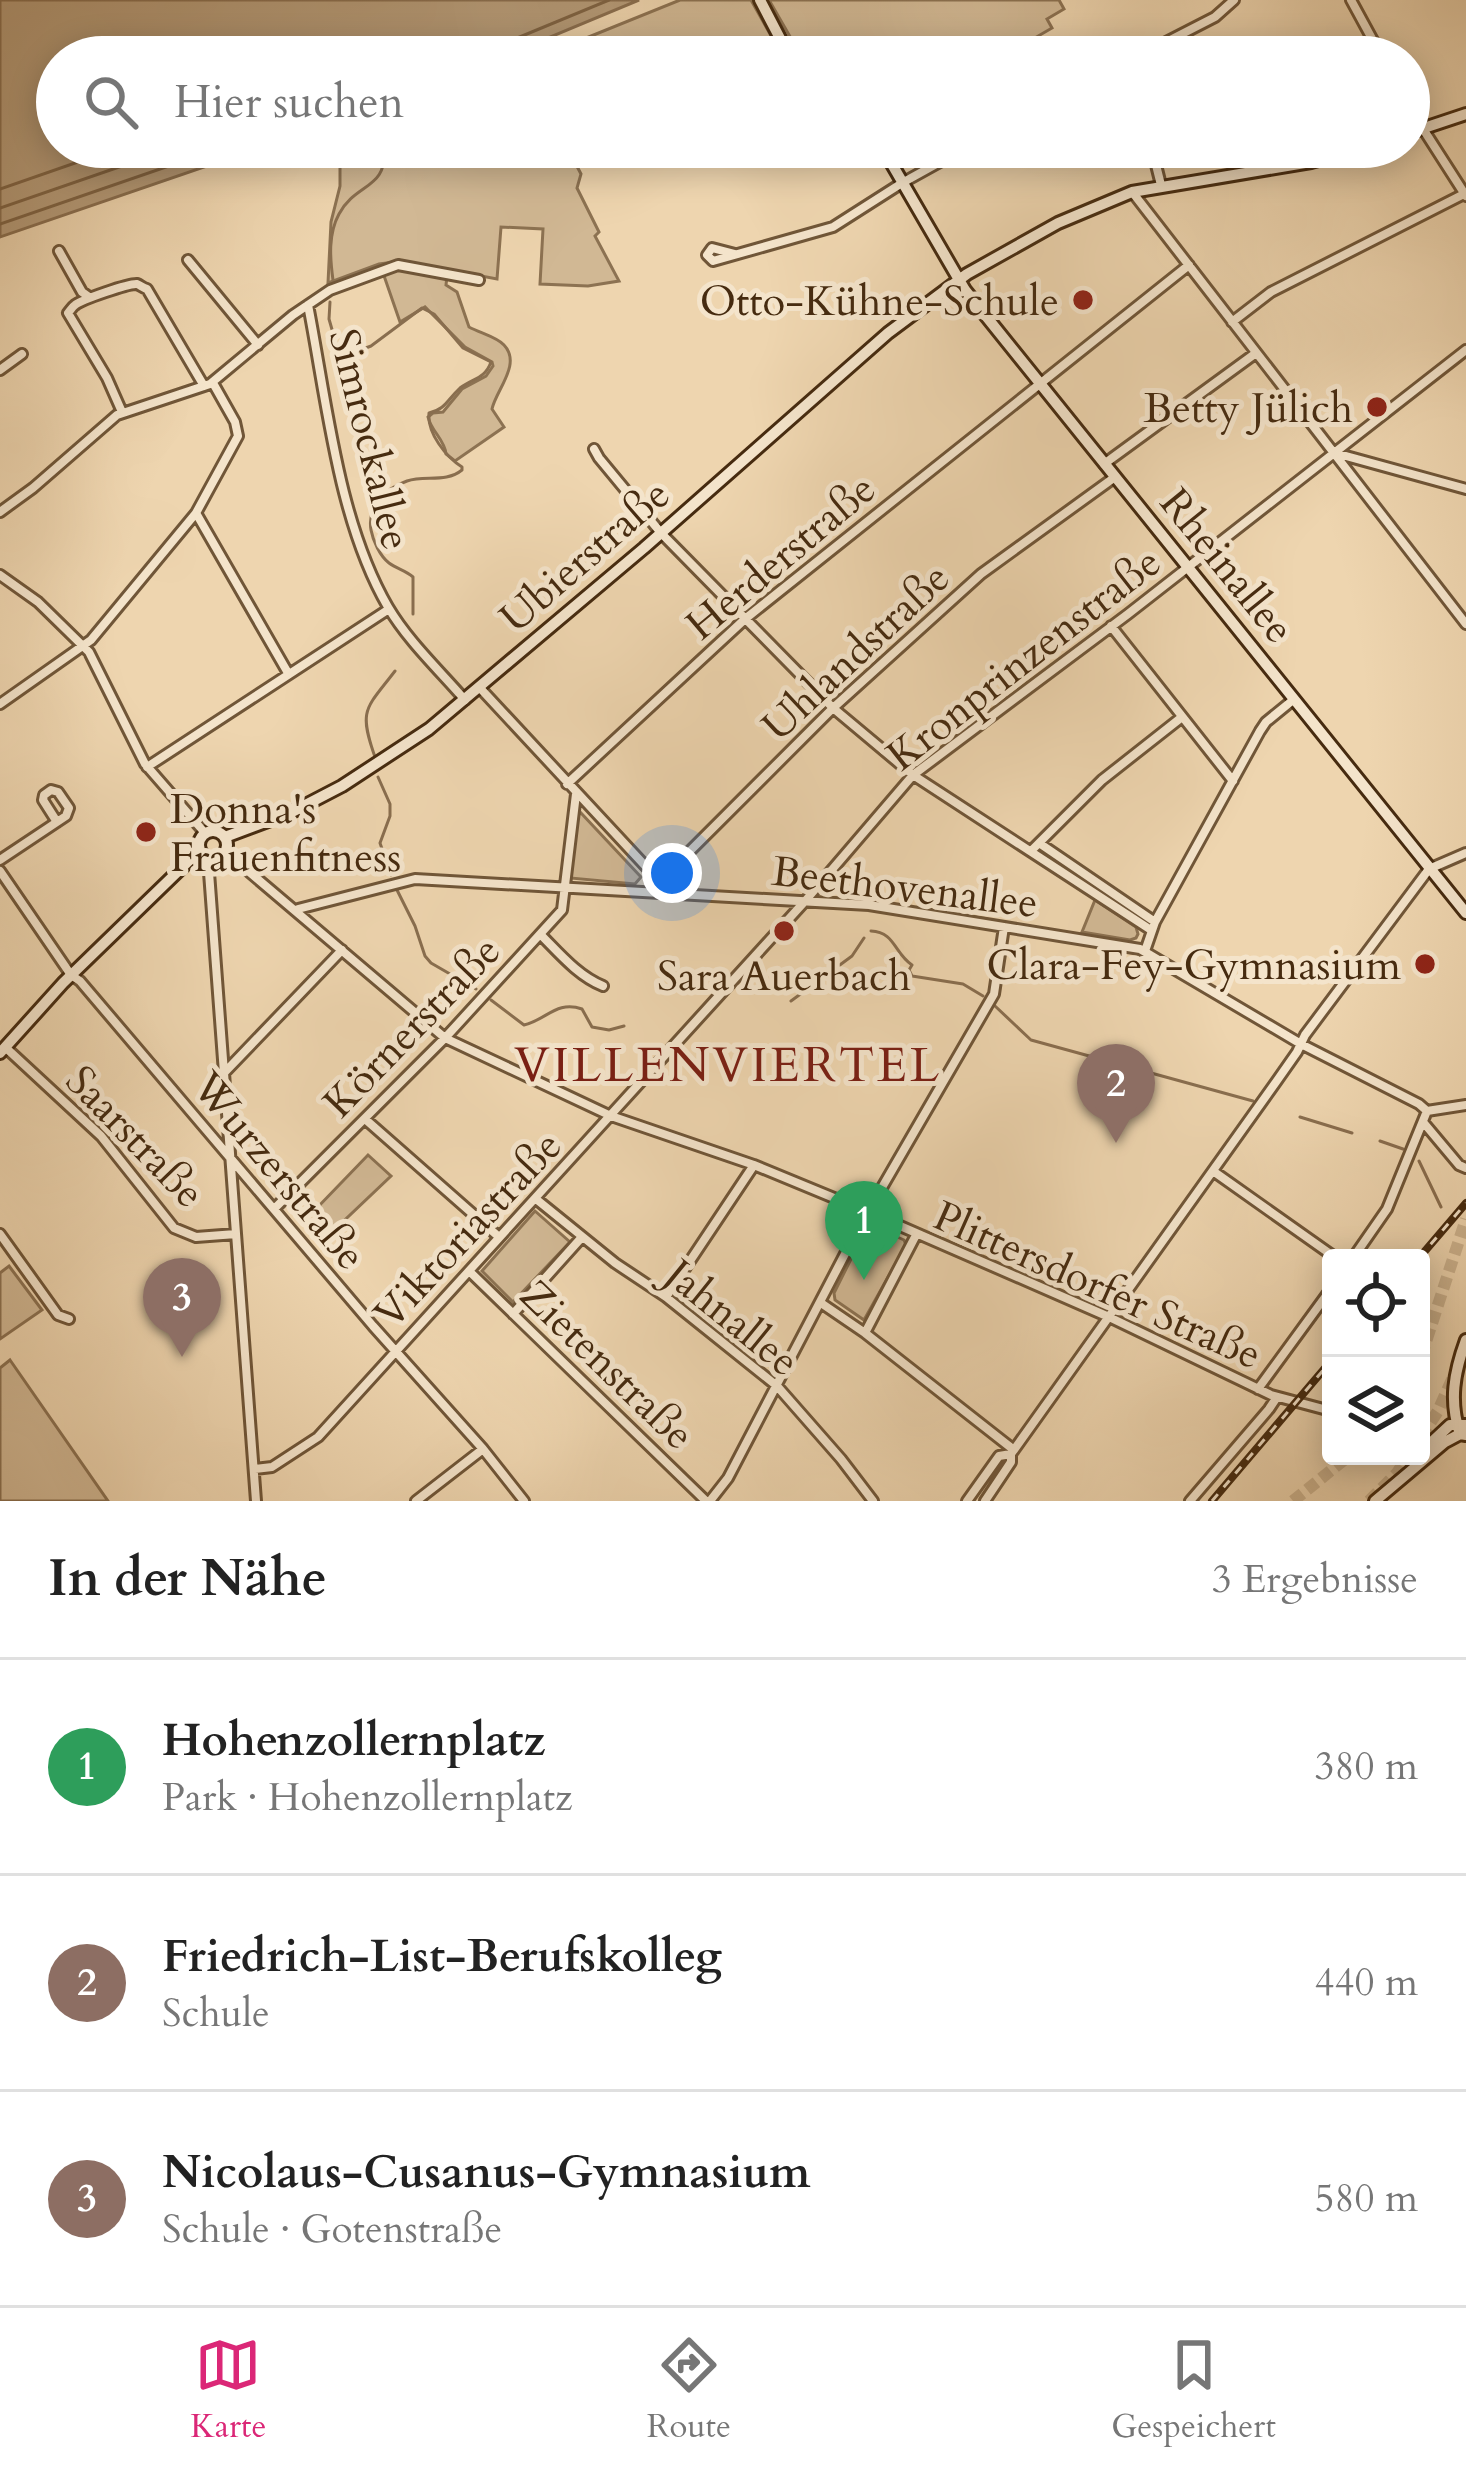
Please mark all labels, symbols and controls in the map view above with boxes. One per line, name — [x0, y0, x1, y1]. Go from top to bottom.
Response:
search box — [36, 36, 1430, 168]
icon: search — [78, 69, 144, 135]
text: Hier suchen — [174, 72, 404, 133]
place label: Otto-Kühne-Schule — [700, 273, 1059, 330]
marker: Otto-Kühne-Schule — [1070, 287, 1096, 313]
street label: Simrockallee — [315, 323, 424, 556]
place label: Betty Jülich — [1143, 380, 1353, 437]
marker: Betty Jülich — [1364, 394, 1390, 420]
street label: Herderstraße — [674, 461, 888, 653]
street label: Ubierstraße — [488, 466, 682, 646]
street label: Rheinallee — [1147, 476, 1307, 656]
street label: Kronprinzenstraße — [875, 534, 1173, 784]
street label: Uhlandstraße — [750, 550, 962, 754]
place label: Donna's Frauenfitness — [170, 781, 401, 886]
marker: Donna's Frauenfitness — [133, 819, 159, 845]
your location — [642, 843, 702, 903]
street label: Beethovenallee — [769, 843, 1041, 932]
marker: Sara Auerbach — [771, 918, 797, 944]
street label: Körnerstraße — [311, 924, 513, 1130]
place label: Clara-Fey-Gymnasium — [987, 937, 1401, 994]
place label: Sara Auerbach — [657, 948, 911, 1005]
marker: Clara-Fey-Gymnasium — [1412, 951, 1438, 977]
district label: VILLENVIERTEL — [514, 1033, 942, 1098]
pin: 2 — [1077, 1044, 1155, 1143]
street label: Saarstraße — [53, 1053, 217, 1221]
street label: Wurzerstraße — [178, 1059, 379, 1282]
street label: Viktoriastraße — [362, 1119, 575, 1341]
pin: 1 — [825, 1181, 903, 1280]
street label: Plittersdorfer Straße — [925, 1188, 1270, 1383]
street label: Jahnallee — [648, 1243, 811, 1390]
map controls — [1322, 1249, 1430, 1465]
button: locate — [1322, 1249, 1430, 1357]
pin: 3 — [143, 1258, 221, 1357]
street label: Zietenstraße — [507, 1267, 707, 1463]
button: layers — [1322, 1357, 1430, 1465]
text: In der Nähe — [48, 1544, 327, 1614]
text: 3 Ergebnisse — [1212, 1553, 1418, 1606]
text: Hohenzollernplatz — [162, 1710, 545, 1771]
text: 1 — [77, 1740, 97, 1793]
text: 380 m — [1315, 1740, 1418, 1793]
text: Park · Hohenzollernplatz — [162, 1771, 573, 1824]
text: Friedrich-List-Berufskolleg — [162, 1926, 722, 1987]
text: 2 — [77, 1956, 97, 2009]
text: 440 m — [1315, 1956, 1418, 2009]
text: Schule — [162, 1987, 270, 2040]
text: Nicolaus-Cusanus-Gymnasium — [162, 2142, 810, 2203]
text: 3 — [77, 2172, 97, 2225]
text: 580 m — [1315, 2172, 1418, 2225]
text: Schule · Gotenstraße — [162, 2203, 502, 2256]
tab: Karte — [190, 2332, 266, 2449]
tab: Route — [647, 2332, 731, 2449]
tab: Gespeichert — [1111, 2332, 1276, 2449]

